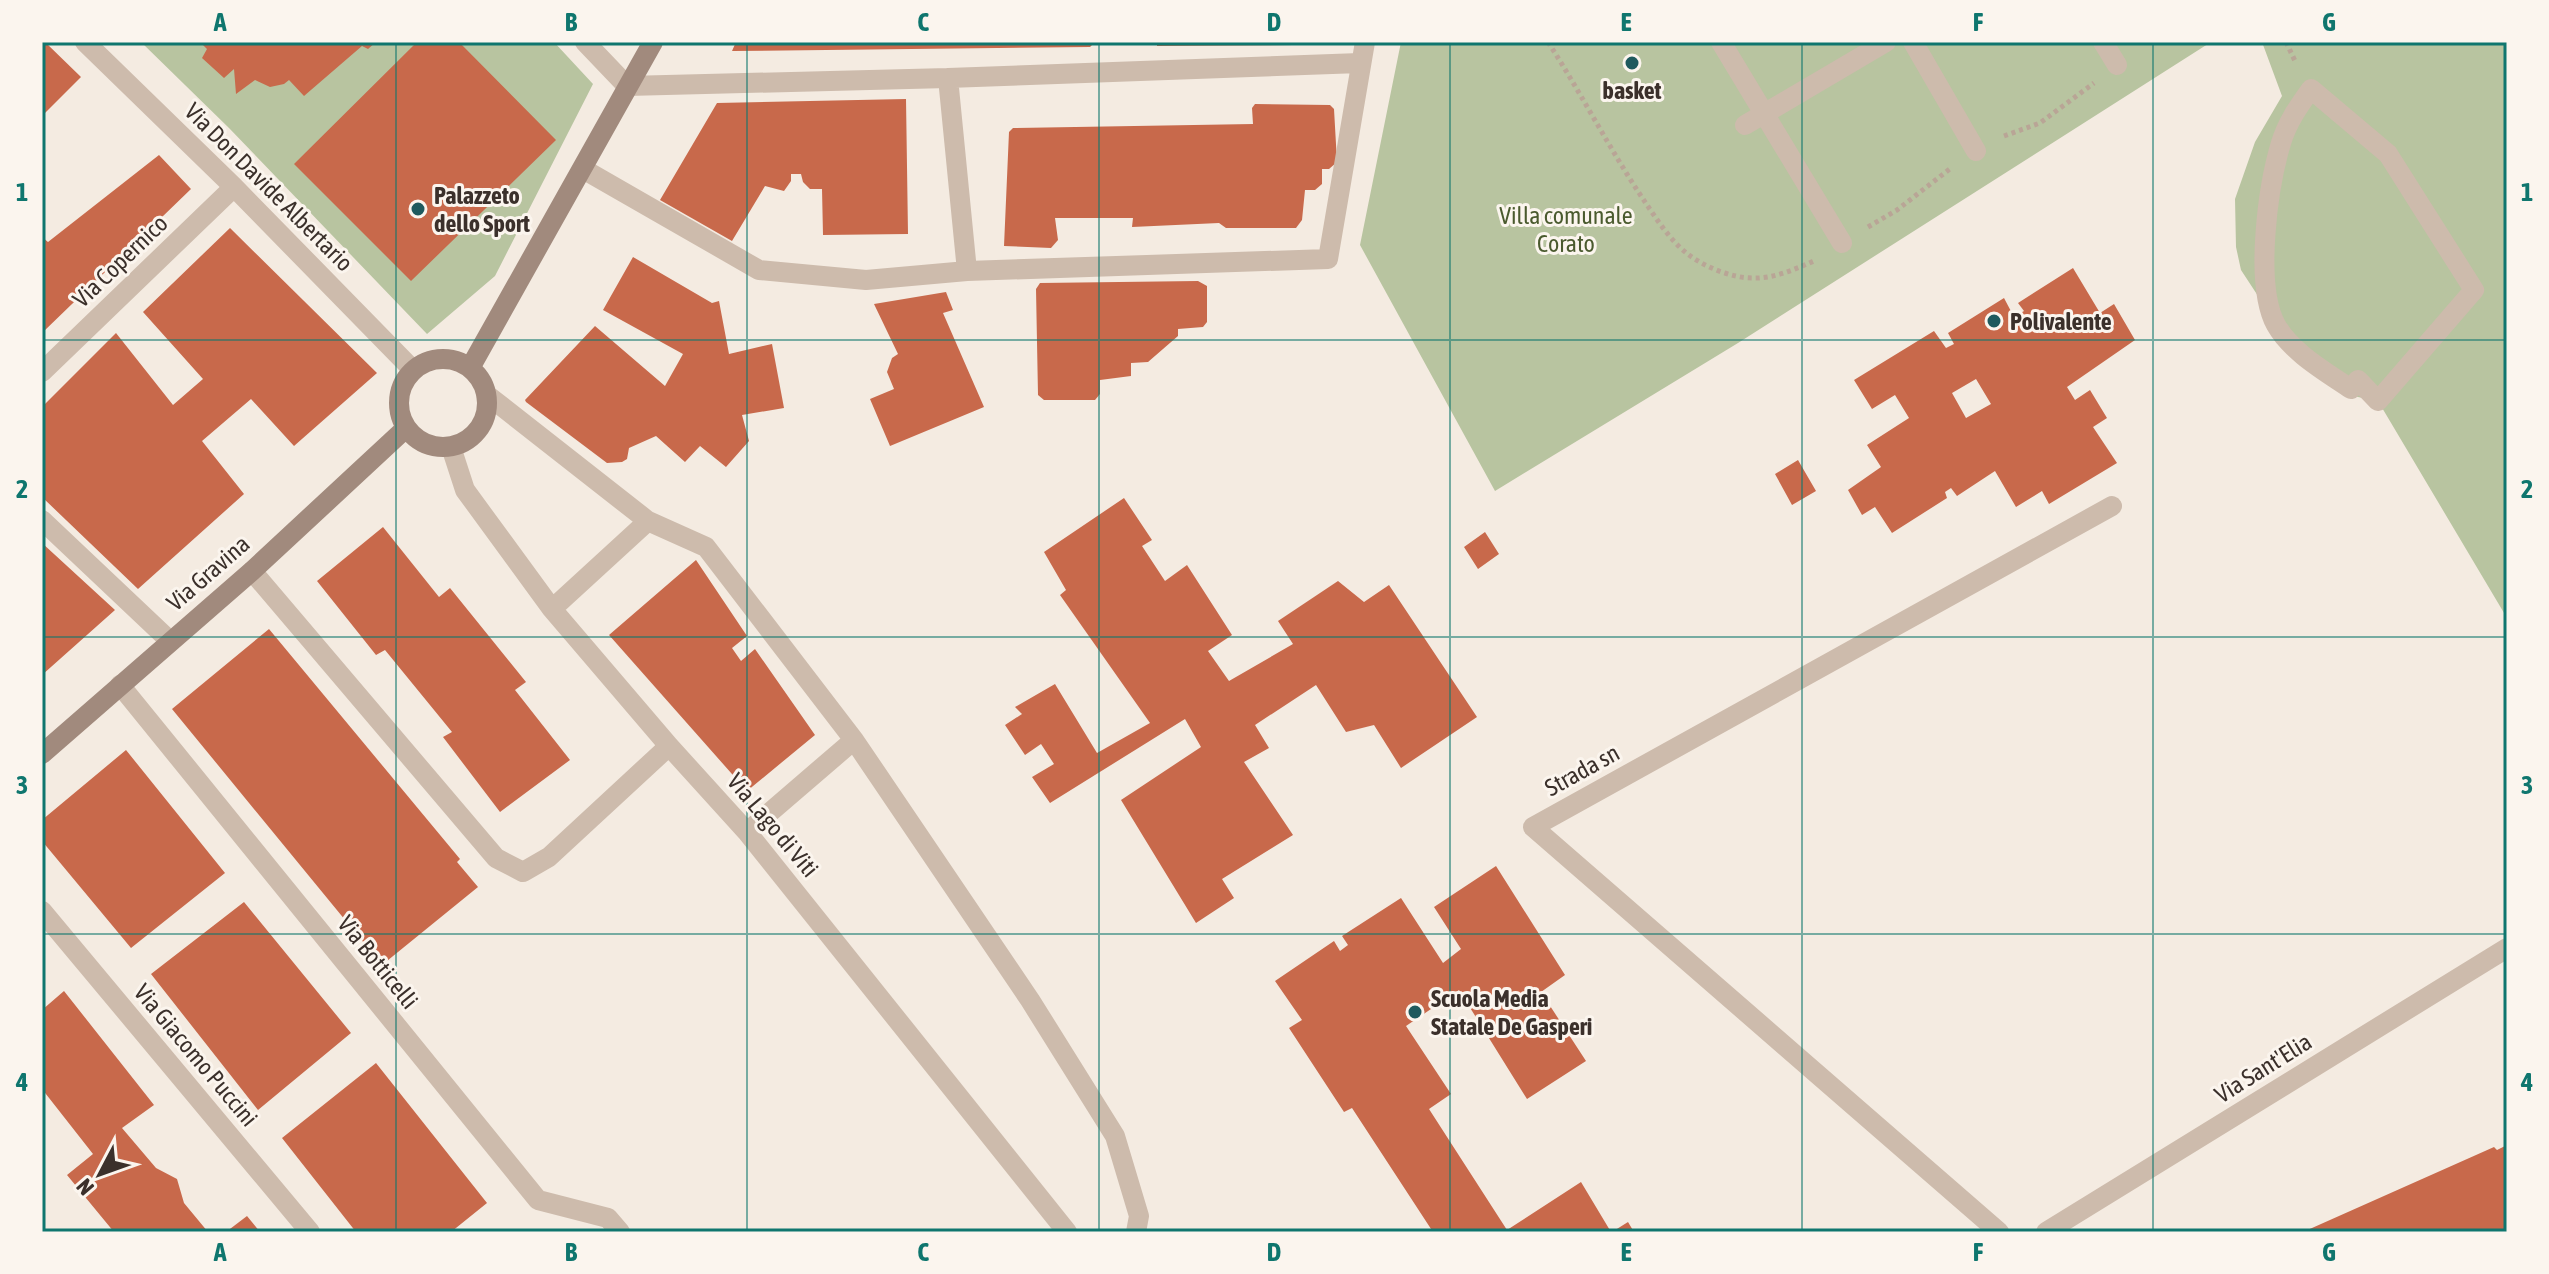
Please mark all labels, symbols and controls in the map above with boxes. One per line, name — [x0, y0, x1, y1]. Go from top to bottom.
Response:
text: A — [213, 7, 227, 37]
text: B — [565, 7, 578, 37]
text: C — [917, 7, 929, 37]
text: D — [1267, 7, 1281, 37]
text: E — [1620, 7, 1632, 37]
text: F — [1973, 7, 1984, 37]
text: G — [2322, 7, 2336, 37]
marker: basket — [1623, 54, 1641, 72]
place label: basket — [1603, 77, 1662, 104]
street label: Via Don Davide Albertario — [180, 98, 358, 276]
text: 1 — [16, 177, 28, 207]
text: 1 — [2521, 177, 2533, 207]
place label: Palazzeto dello Sport — [434, 182, 530, 237]
marker: Palazzeto dello Sport — [409, 200, 427, 218]
park label: Villa comunale Corato — [1499, 202, 1633, 257]
street label: Via Copernico — [67, 209, 173, 313]
place label: Polivalente — [2010, 308, 2112, 335]
marker: Polivalente — [1985, 312, 2003, 330]
text: 2 — [16, 474, 28, 504]
text: 2 — [2521, 474, 2533, 504]
street label: Via Gravina — [161, 530, 255, 616]
street label: Strada sn — [1540, 739, 1624, 801]
street label: Via Lago di Viti — [722, 768, 824, 882]
text: 3 — [16, 770, 28, 800]
text: 3 — [2521, 770, 2533, 800]
street label: Via Botticelli — [332, 910, 424, 1014]
street label: Via Giacomo Puccini — [129, 979, 263, 1131]
place label: Scuola Media Statale De Gasperi — [1431, 985, 1592, 1040]
marker: Scuola Media Statale De Gasperi — [1406, 1003, 1424, 1021]
street label: Via Sant'Elia — [2210, 1028, 2316, 1108]
text: 4 — [15, 1067, 28, 1097]
text: 4 — [2520, 1067, 2533, 1097]
north arrow — [60, 1134, 140, 1214]
text: N — [71, 1174, 99, 1201]
text: A — [213, 1237, 227, 1267]
text: B — [565, 1237, 578, 1267]
text: C — [917, 1237, 929, 1267]
text: D — [1267, 1237, 1281, 1267]
text: E — [1620, 1237, 1632, 1267]
text: F — [1973, 1237, 1984, 1267]
text: G — [2322, 1237, 2336, 1267]

